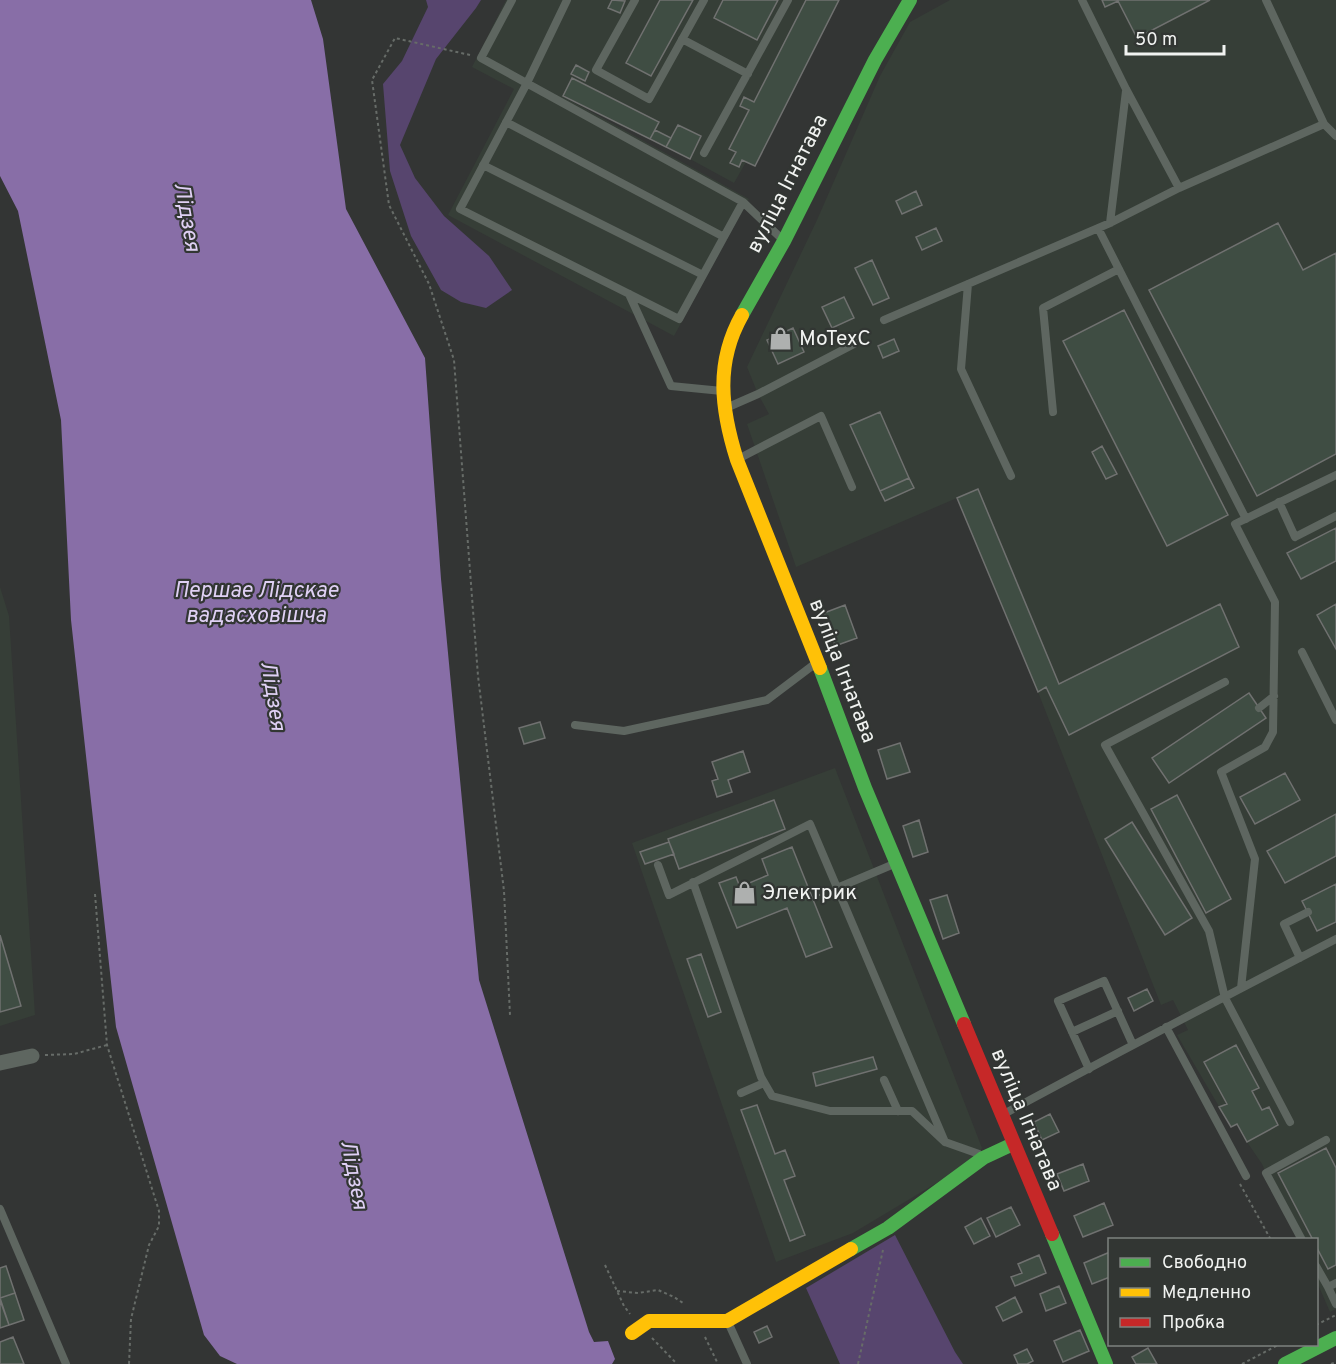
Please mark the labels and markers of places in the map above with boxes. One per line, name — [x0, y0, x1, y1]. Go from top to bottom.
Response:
shop icon: MoTexC — [768, 326, 794, 352]
place label: MoTexC — [799, 326, 871, 353]
shop icon: Электрик — [731, 880, 757, 906]
place label: Электрик — [762, 880, 857, 907]

